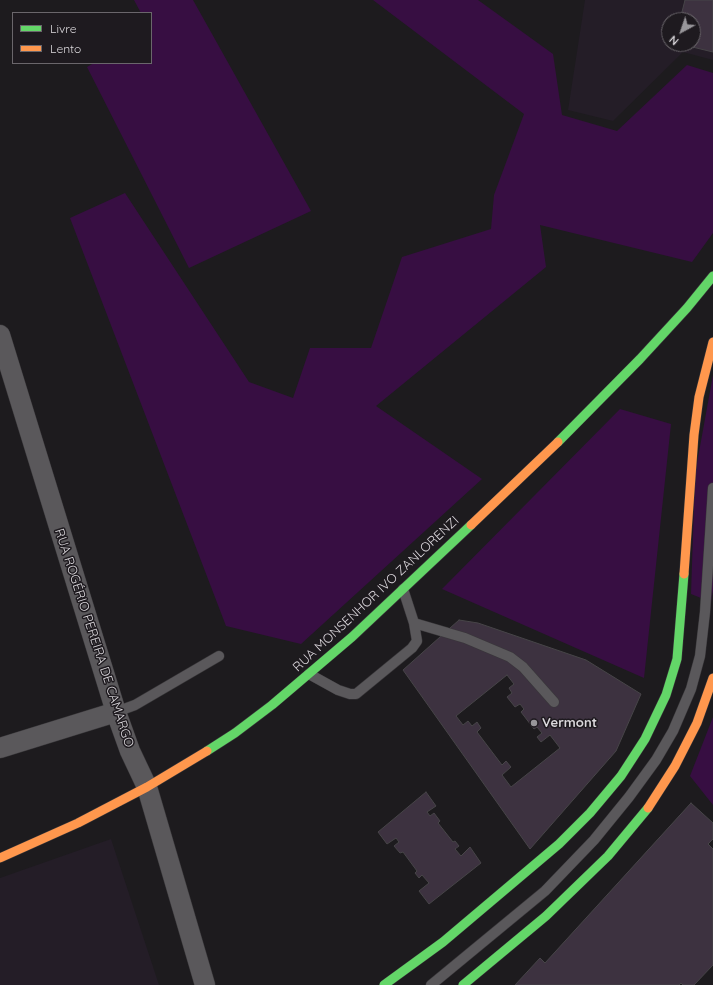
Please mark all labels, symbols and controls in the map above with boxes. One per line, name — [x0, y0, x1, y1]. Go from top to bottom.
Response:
legend — [12, 12, 152, 64]
north arrow — [661, 12, 701, 52]
text: Livre — [50, 21, 76, 36]
text: N — [666, 32, 682, 48]
text: Lento — [50, 41, 81, 56]
street label: RUA MONSENHOR IVO ZANLORENZI — [290, 513, 462, 675]
street label: RUA ROGÉRIO PEREIRA DE CAMARGO — [51, 527, 137, 749]
place label: Vermont — [542, 715, 597, 731]
marker: Vermont — [529, 718, 539, 728]

